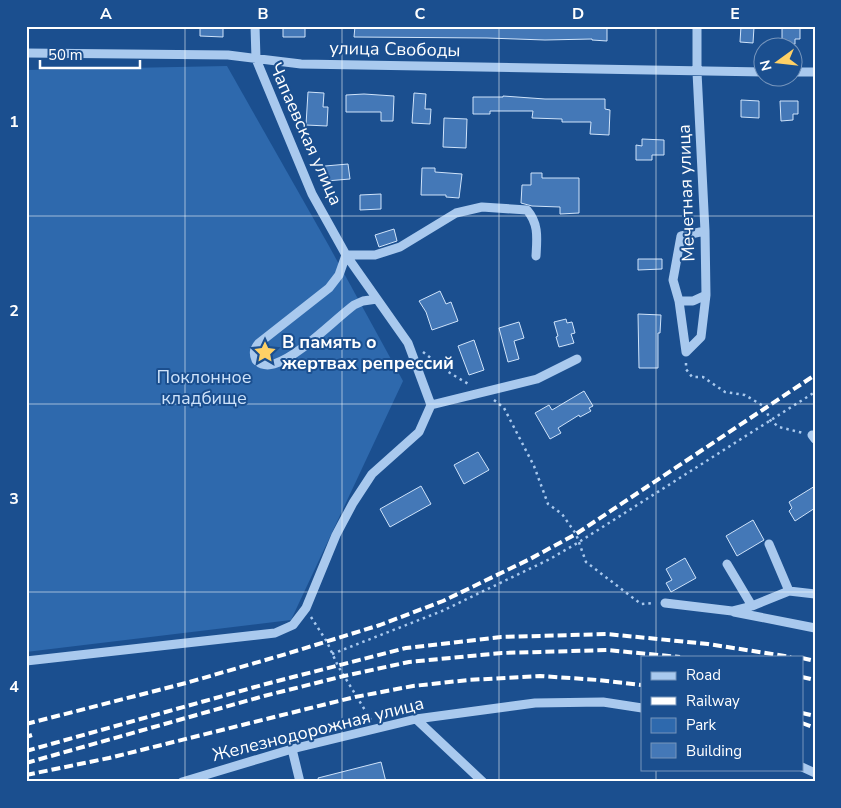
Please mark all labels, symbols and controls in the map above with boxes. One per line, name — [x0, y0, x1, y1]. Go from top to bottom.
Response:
text: A — [100, 3, 112, 25]
text: B — [257, 3, 269, 25]
text: C — [415, 3, 426, 25]
text: D — [572, 3, 584, 25]
text: E — [730, 3, 740, 25]
street label: улица Свободы — [329, 36, 461, 62]
scale bar — [40, 38, 140, 70]
north arrow — [754, 38, 804, 88]
text: 50 m — [48, 45, 83, 65]
text: N — [755, 58, 776, 73]
street label: Чапаевская улица — [264, 59, 348, 209]
text: 1 — [9, 111, 19, 133]
street label: Мечетная улица — [672, 124, 700, 262]
text: 2 — [9, 300, 19, 322]
place label: В память о жертвах репрессий — [281, 330, 454, 375]
place icon: В память о жертвах репрессий — [252, 339, 278, 365]
park label: Поклонное кладбище — [157, 365, 251, 410]
text: 3 — [9, 488, 19, 510]
legend — [641, 656, 804, 770]
text: Road — [686, 665, 721, 685]
text: 4 — [9, 676, 19, 698]
street label: Железнодорожная улица — [210, 691, 426, 767]
text: Railway — [686, 691, 740, 711]
text: Park — [686, 715, 716, 735]
text: Building — [686, 741, 742, 761]

